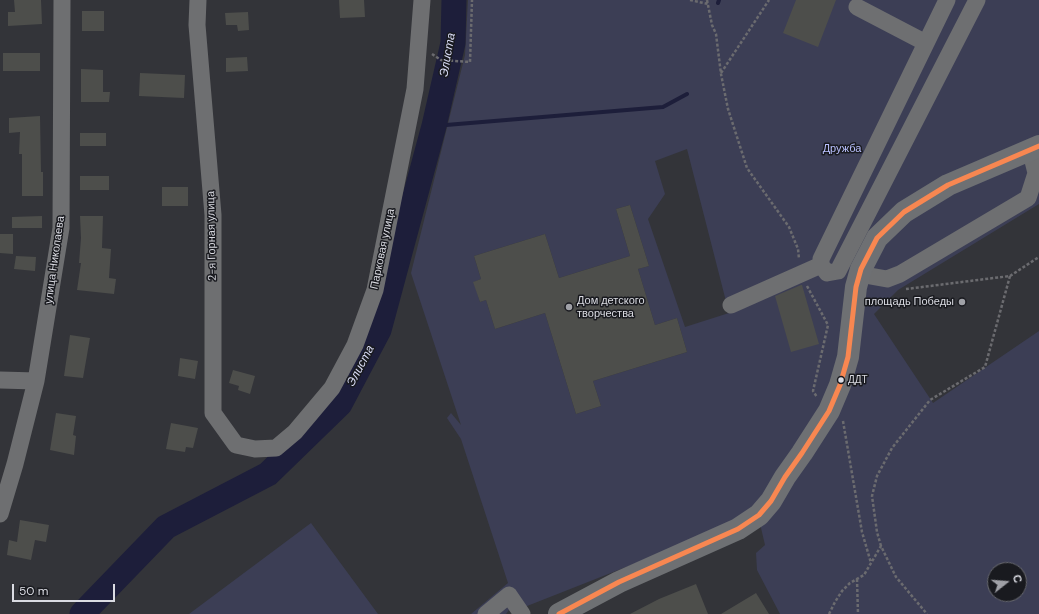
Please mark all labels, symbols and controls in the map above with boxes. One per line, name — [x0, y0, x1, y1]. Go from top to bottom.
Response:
water label: Элиста — [437, 32, 459, 78]
park label: Дружба — [823, 142, 861, 156]
street label: 2-я Горная улица — [205, 191, 219, 281]
street label: Парковая улица — [368, 207, 398, 291]
street label: улица Николаева — [42, 215, 68, 305]
place label: Дом детского творчества — [577, 294, 645, 320]
place label: площадь Победы — [865, 295, 954, 309]
marker: площадь Победы — [957, 297, 967, 307]
marker: Дом детского творчества — [564, 302, 574, 312]
water label: Элиста — [344, 343, 378, 389]
place label: ДДТ — [848, 374, 868, 386]
marker: ДДТ — [836, 375, 846, 385]
north arrow — [987, 562, 1027, 602]
text: С — [1010, 573, 1025, 585]
scale bar — [14, 576, 117, 602]
text: 50 m — [19, 583, 48, 599]

